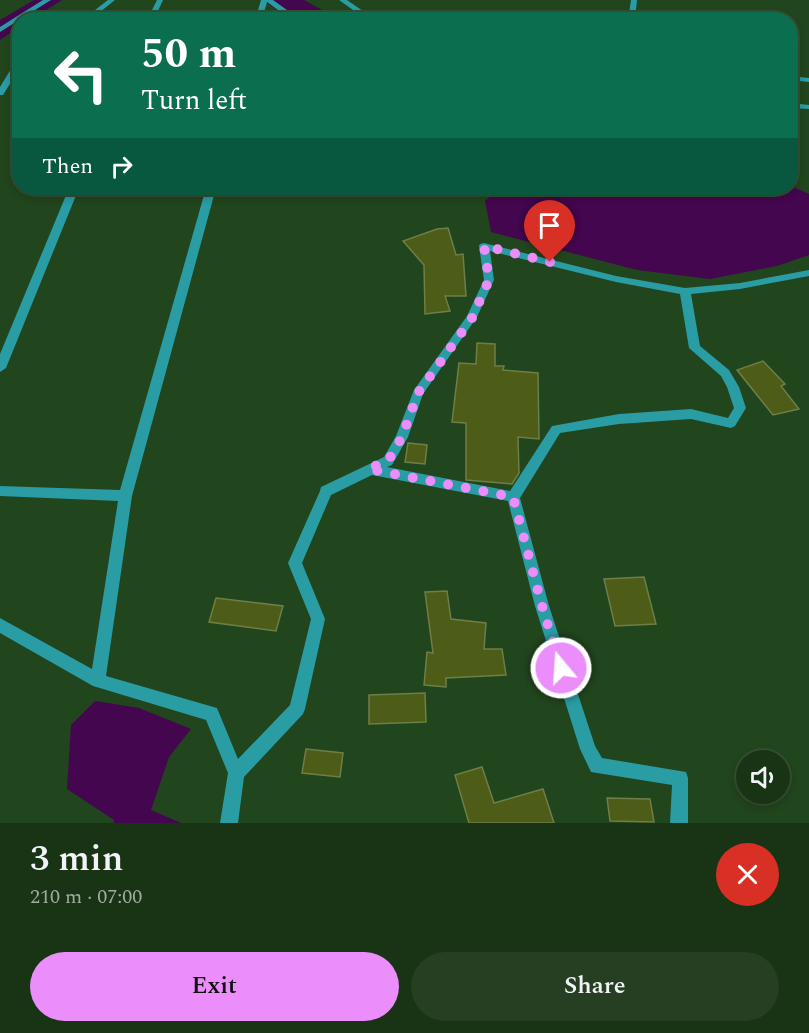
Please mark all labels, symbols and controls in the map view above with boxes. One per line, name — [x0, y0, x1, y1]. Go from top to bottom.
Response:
text: 50 m — [141, 23, 236, 86]
icon: left — [42, 36, 120, 114]
text: Turn left — [141, 80, 247, 122]
text: Then — [42, 150, 93, 183]
icon: right — [105, 150, 138, 183]
pin — [524, 200, 575, 262]
icon: arrive — [533, 209, 566, 242]
position arrow — [529, 636, 593, 700]
map controls — [736, 750, 790, 804]
button: sound — [736, 750, 790, 804]
text: 3 min — [30, 832, 123, 887]
button: close — [716, 843, 779, 906]
text: 210 m · 07:00 — [30, 882, 142, 912]
button: Exit — [30, 952, 399, 1021]
button: Share — [411, 952, 779, 1021]

